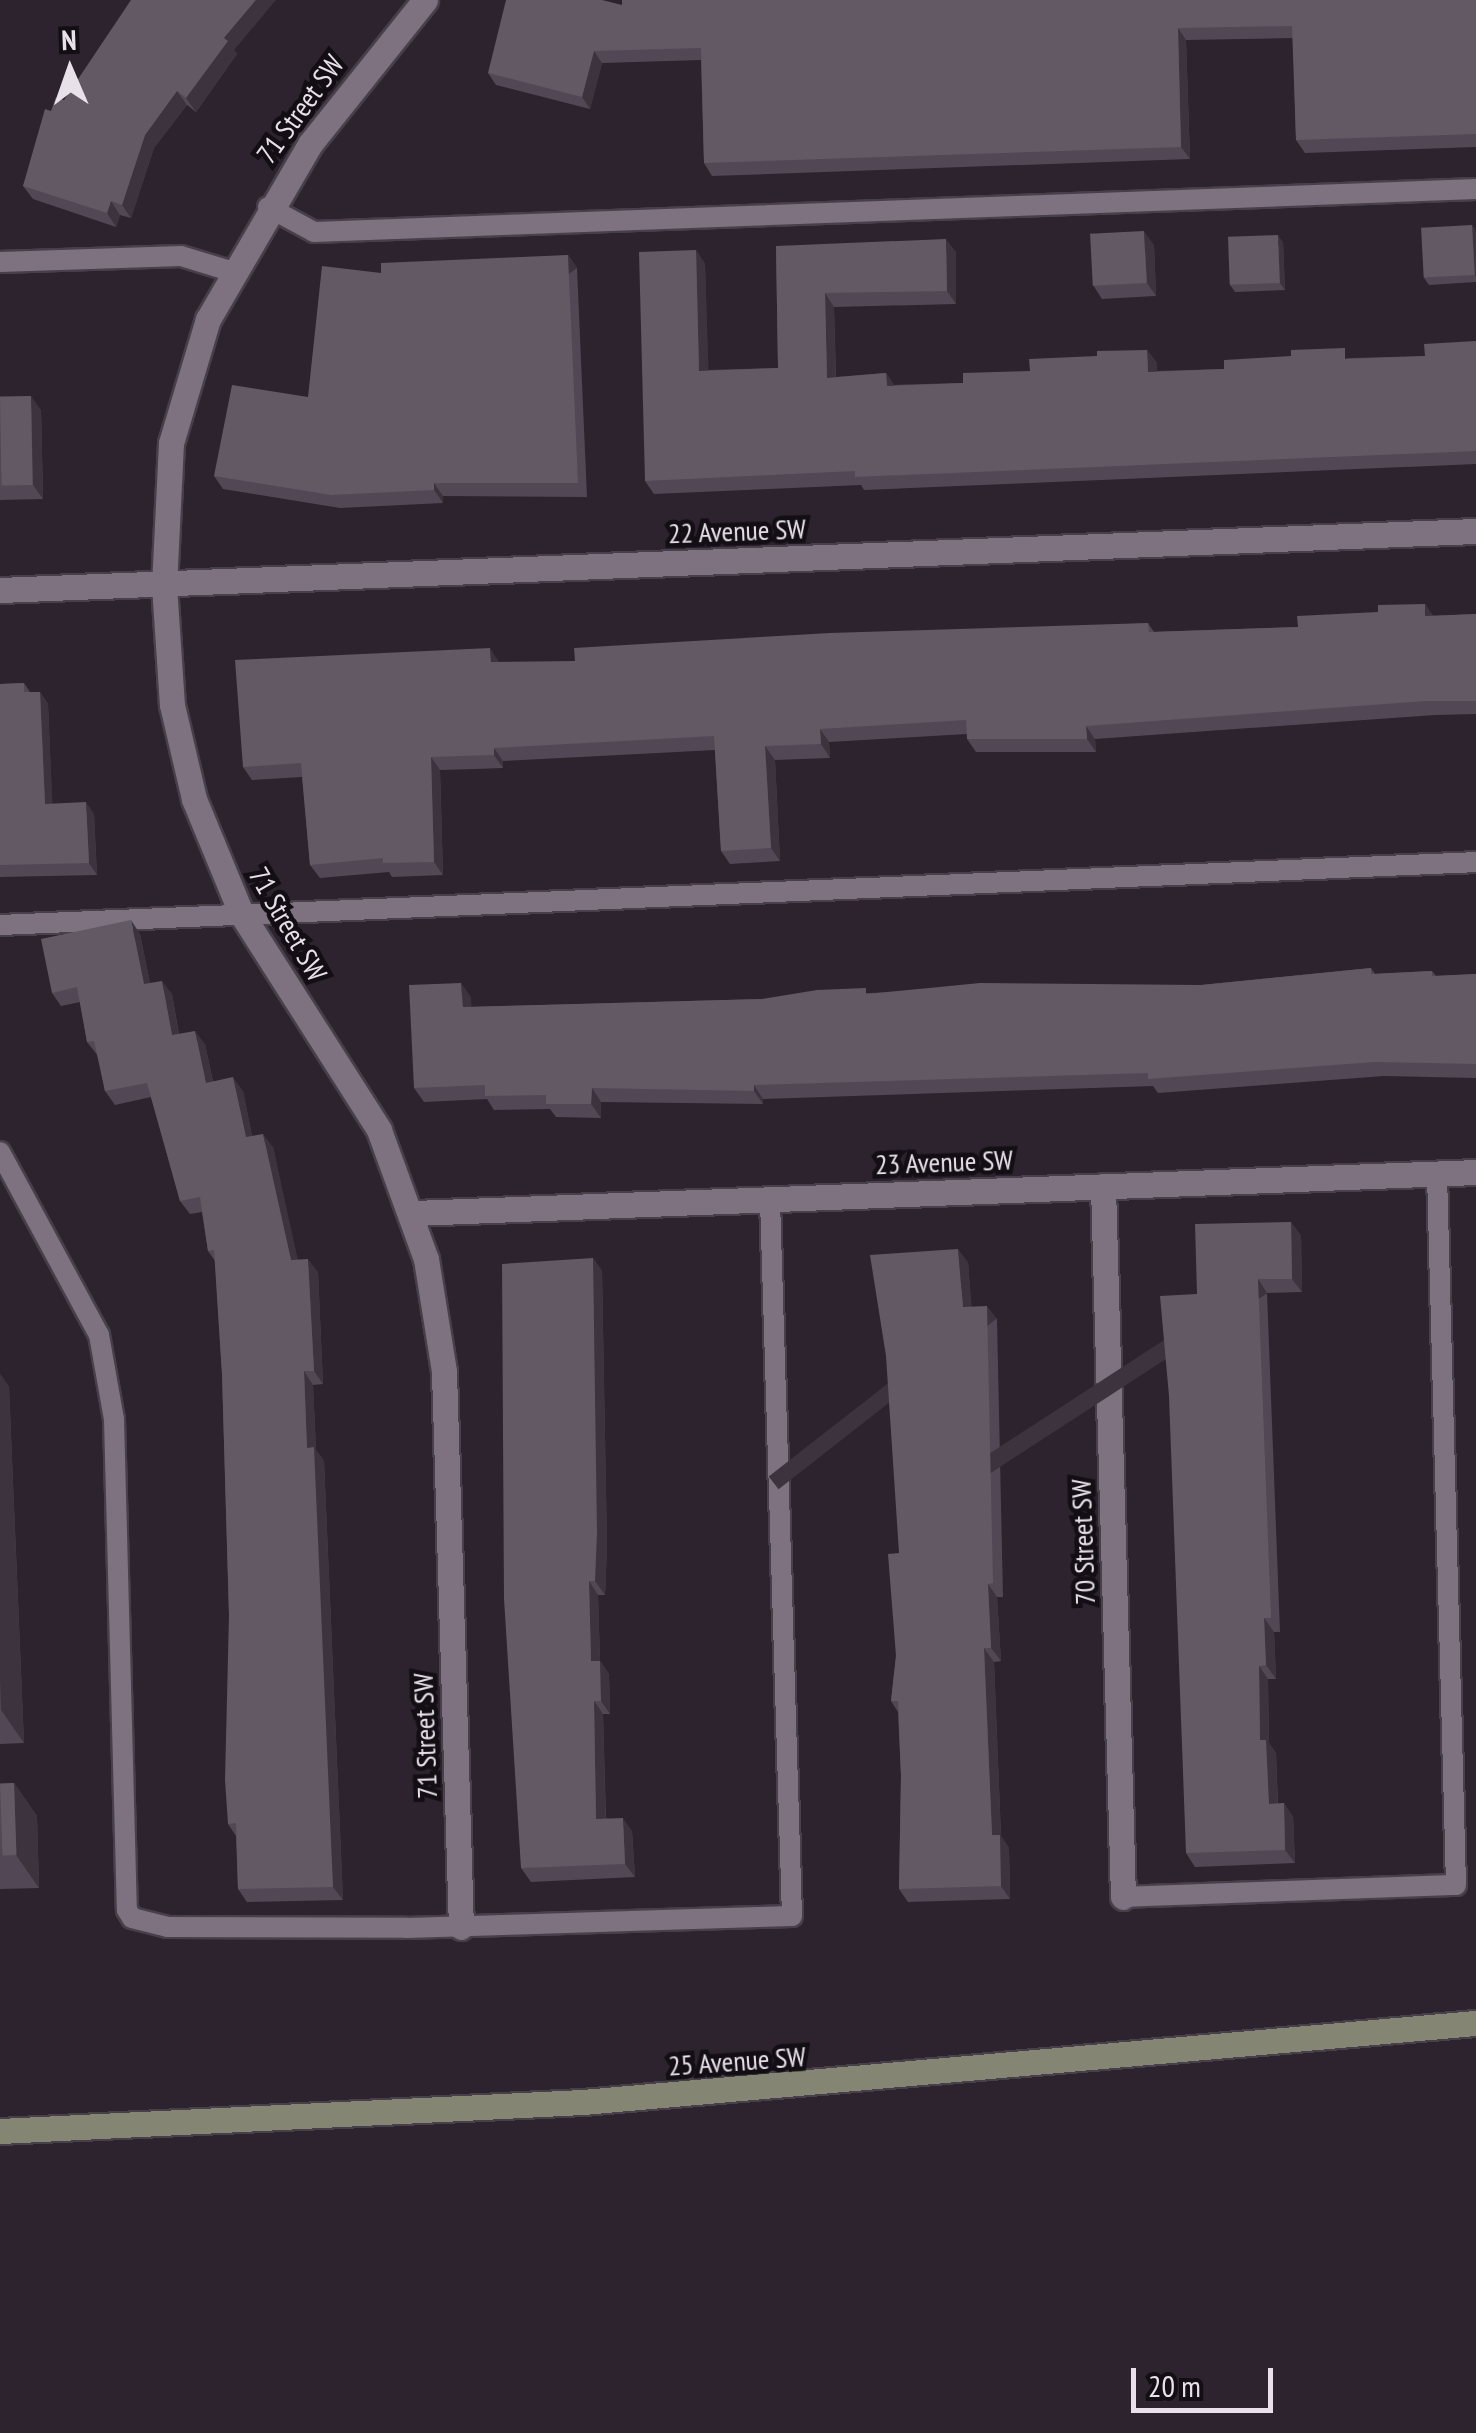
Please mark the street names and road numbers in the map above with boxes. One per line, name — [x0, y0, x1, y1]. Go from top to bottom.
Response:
street label: 71 Street SW — [249, 48, 351, 170]
street label: 22 Avenue SW — [667, 512, 807, 550]
street label: 71 Street SW — [242, 861, 334, 987]
street label: 23 Avenue SW — [874, 1143, 1014, 1181]
street label: 70 Street SW — [1064, 1479, 1102, 1605]
street label: 71 Street SW — [406, 1673, 444, 1799]
street label: 25 Avenue SW — [667, 2039, 807, 2083]

